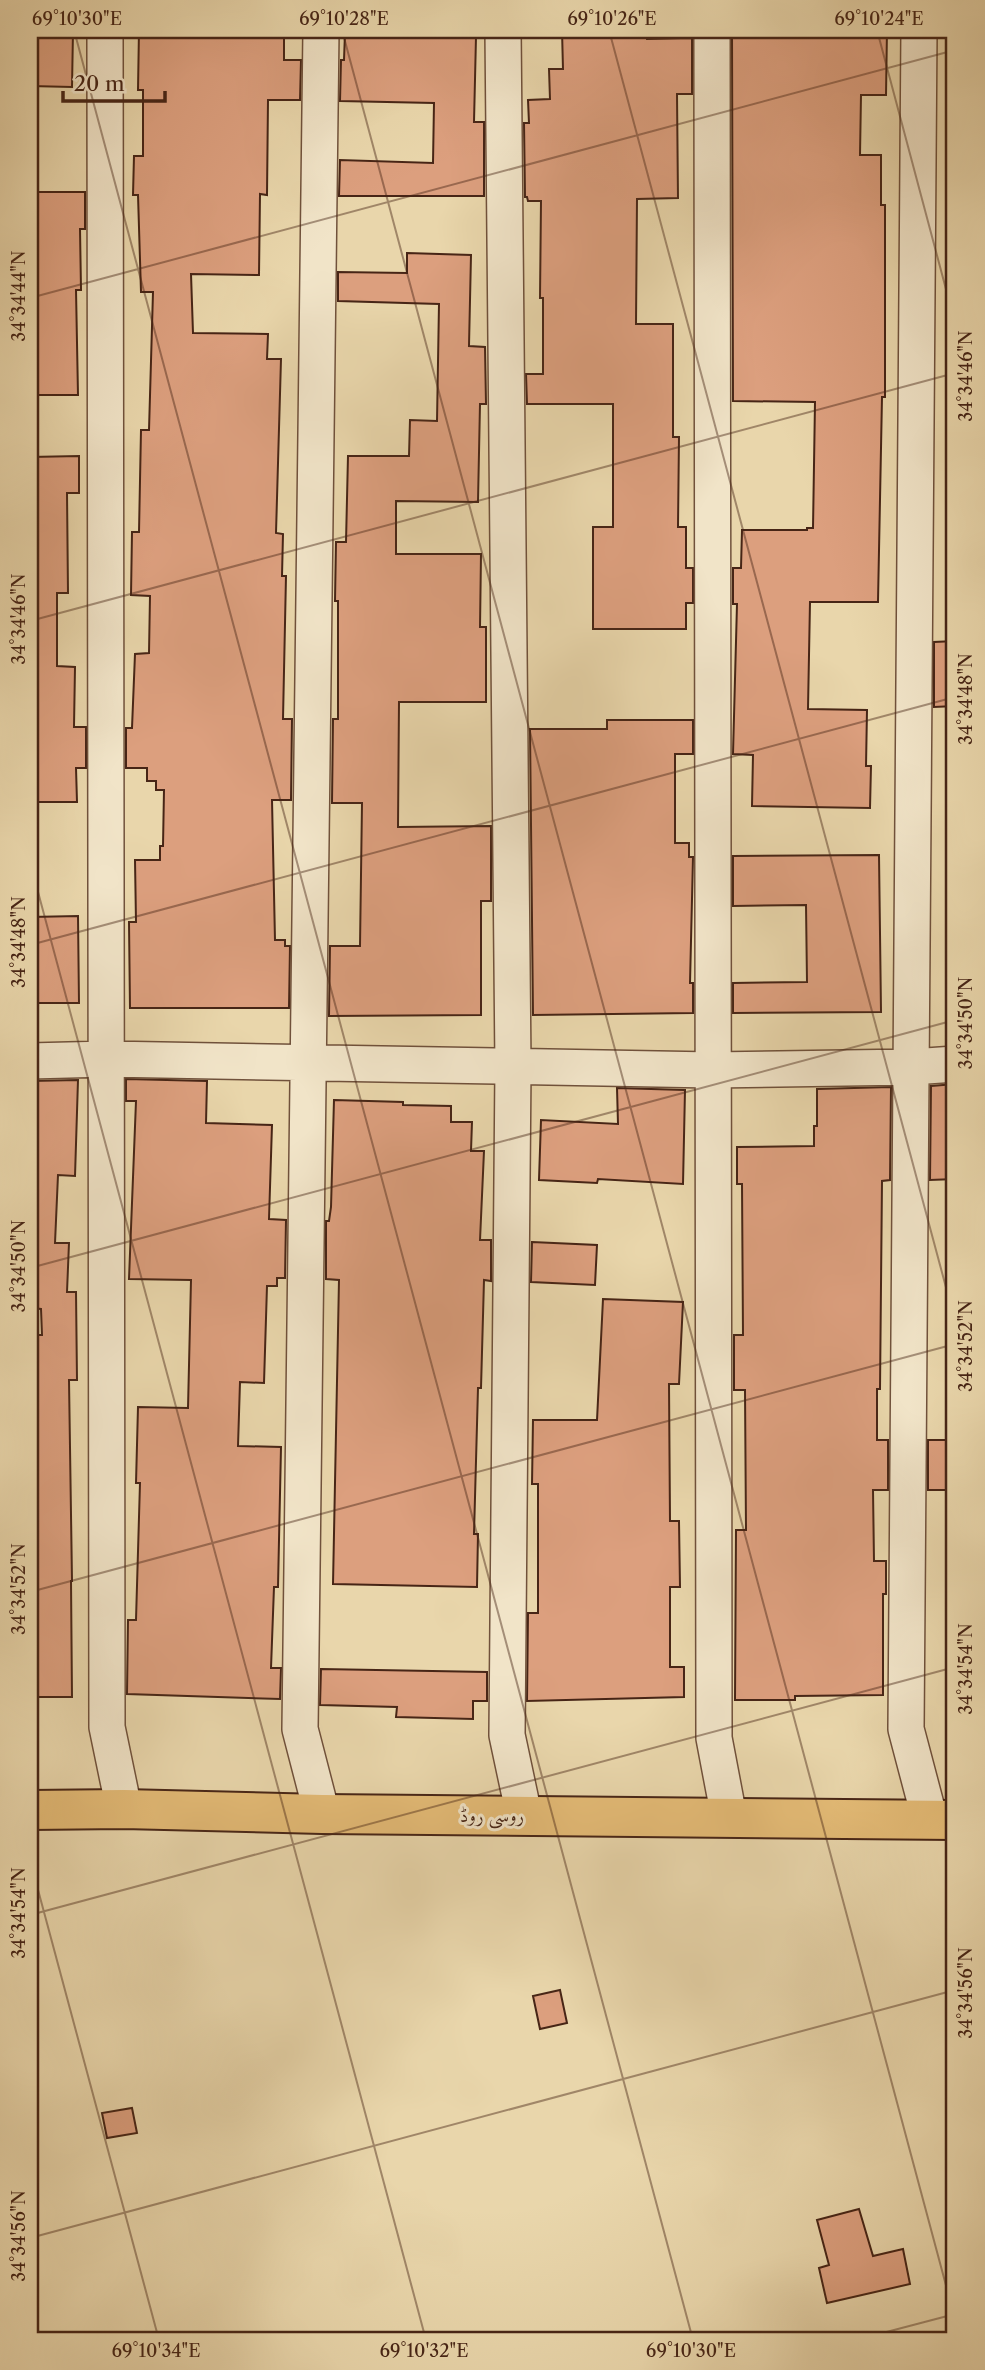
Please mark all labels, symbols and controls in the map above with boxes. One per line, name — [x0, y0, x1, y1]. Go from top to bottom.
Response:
text: 69°10'30"E — [32, 8, 122, 30]
text: 69°10'28"E — [299, 8, 389, 30]
text: 69°10'26"E — [567, 8, 657, 30]
text: 69°10'24"E — [834, 8, 924, 30]
scale bar — [63, 60, 164, 104]
text: 20 m — [74, 71, 125, 96]
text: 34°34'44"N — [8, 250, 30, 342]
text: 34°34'46"N — [955, 330, 977, 422]
text: 34°34'46"N — [8, 573, 30, 665]
text: 34°34'48"N — [955, 653, 977, 745]
text: 34°34'48"N — [8, 896, 30, 988]
text: 34°34'50"N — [955, 976, 977, 1069]
text: 34°34'50"N — [8, 1219, 30, 1312]
text: 34°34'52"N — [955, 1300, 977, 1392]
text: 34°34'52"N — [8, 1543, 30, 1635]
text: 34°34'54"N — [955, 1623, 977, 1715]
street label: روسی روڈ — [460, 1804, 524, 1829]
text: 34°34'54"N — [8, 1867, 30, 1959]
text: 34°34'56"N — [955, 1947, 977, 2039]
text: 34°34'56"N — [8, 2190, 30, 2282]
text: 69°10'34"E — [111, 2340, 201, 2362]
text: 69°10'32"E — [379, 2340, 469, 2362]
text: 69°10'30"E — [646, 2340, 736, 2362]

